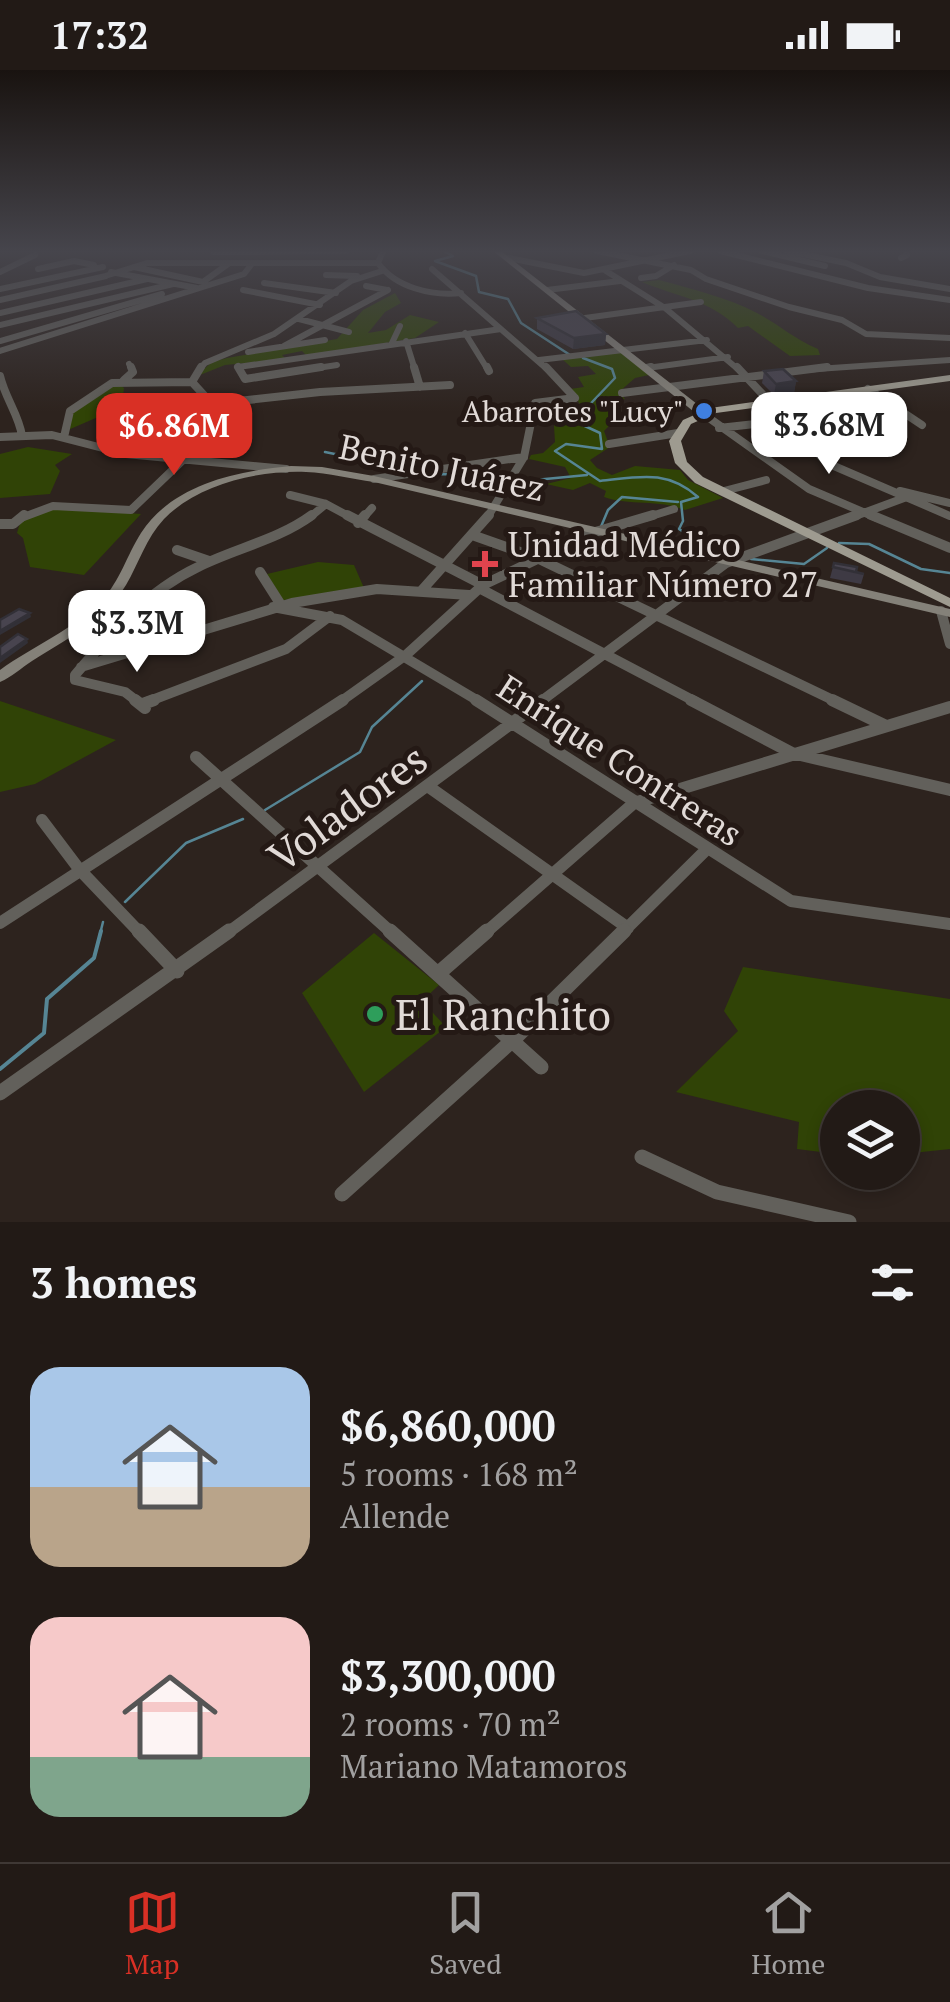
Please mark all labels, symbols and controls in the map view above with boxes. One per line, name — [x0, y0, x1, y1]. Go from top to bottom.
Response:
text: 17:32 — [50, 10, 149, 60]
place label: Abarrotes "Lucy" — [462, 391, 684, 431]
pin: $3.68M — [748, 392, 910, 477]
pin: $6.86M — [93, 393, 255, 478]
marker: Abarrotes "Lucy" — [693, 400, 715, 422]
text: $3.68M — [773, 403, 885, 445]
text: $6.86M — [118, 404, 230, 446]
street label: Benito Juárez — [335, 423, 549, 511]
place label: Unidad Médico Familiar Número 27 — [508, 521, 818, 607]
marker: Unidad Médico Familiar Número 27 — [472, 551, 498, 577]
pin: $3.3M — [67, 590, 207, 675]
text: $3.3M — [90, 601, 184, 643]
street label: Enrique Contreras — [489, 664, 751, 856]
street label: Voladores — [256, 730, 438, 884]
place label: El Ranchito — [395, 986, 611, 1042]
marker: El Ranchito — [364, 1003, 386, 1025]
map controls — [820, 1090, 920, 1190]
button: layers — [820, 1090, 920, 1190]
text: 3 homes — [30, 1254, 197, 1310]
icon: filters — [865, 1255, 920, 1310]
text: $6,860,000 — [340, 1397, 556, 1453]
icon: home — [110, 1407, 230, 1527]
text: 5 rooms · 168 m² — [340, 1453, 578, 1495]
text: Allende — [340, 1495, 450, 1537]
text: $3,300,000 — [340, 1647, 556, 1703]
icon: home — [110, 1657, 230, 1777]
text: 2 rooms · 70 m² — [340, 1703, 561, 1745]
text: Mariano Matamoros — [340, 1745, 628, 1787]
tab: Map — [125, 1885, 180, 1982]
tab: Saved — [429, 1885, 502, 1982]
tab: Home — [751, 1885, 825, 1982]

